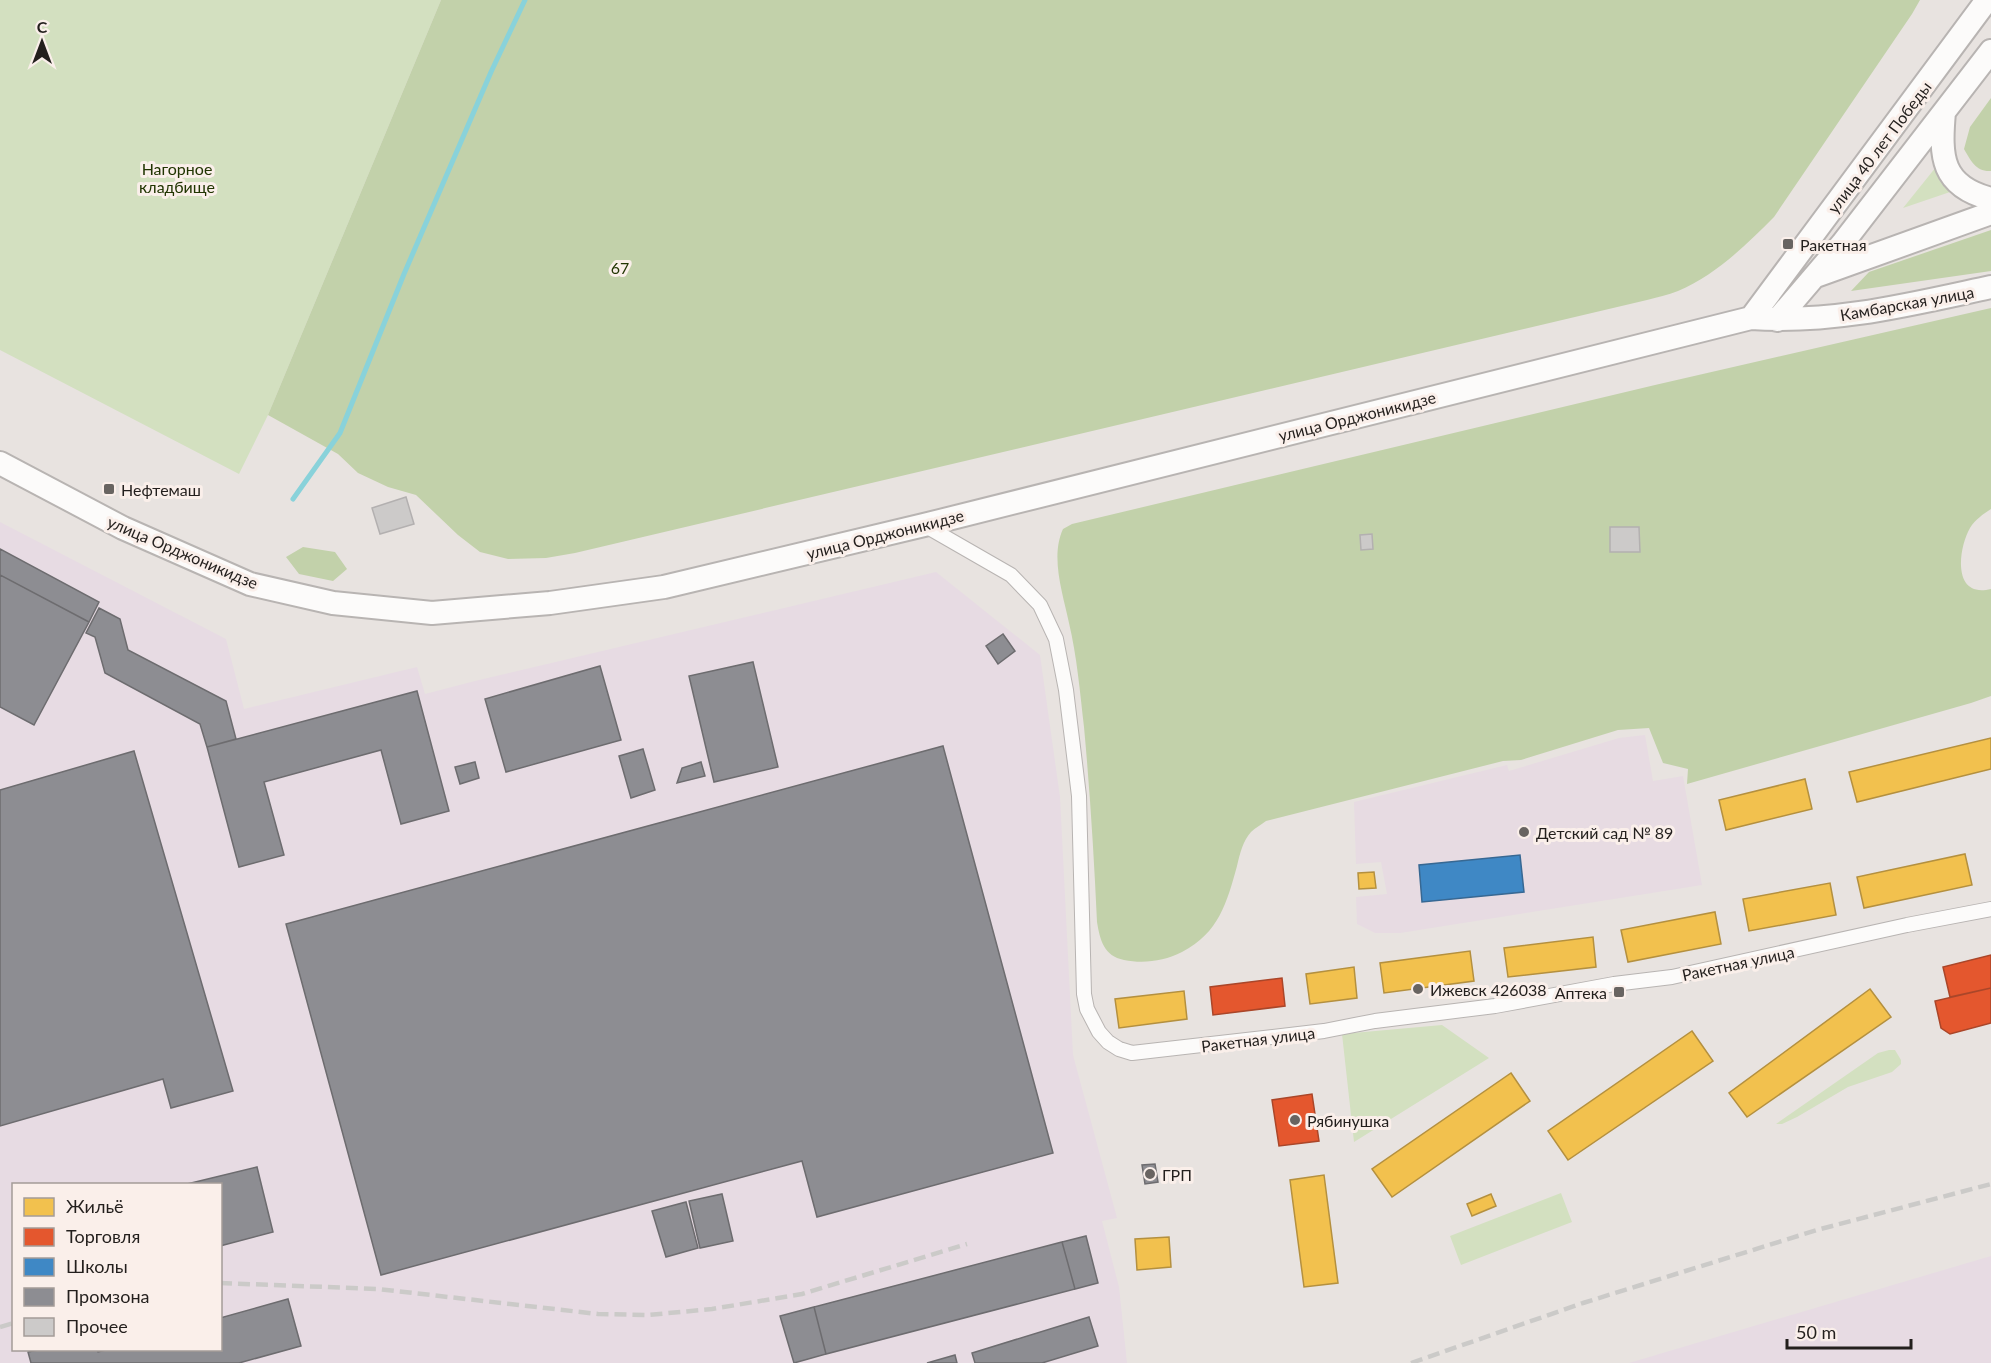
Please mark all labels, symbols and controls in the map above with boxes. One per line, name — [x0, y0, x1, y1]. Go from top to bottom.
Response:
north arrow — [12, 12, 72, 72]
text: С — [37, 17, 48, 36]
street label: улица 40 лет Победы — [1823, 77, 1935, 217]
park label: Нагорное кладбище — [139, 159, 215, 196]
place label: Ракетная — [1800, 235, 1867, 254]
marker: Ракетная — [1781, 237, 1795, 251]
park label: 67 — [611, 258, 629, 277]
street label: Камбарская улица — [1839, 282, 1975, 324]
street label: улица Орджоникидзе — [1276, 387, 1438, 445]
place label: Нефтемаш — [121, 480, 201, 499]
marker: Нефтемаш — [102, 482, 116, 496]
street label: улица Орджоникидзе — [804, 505, 966, 563]
street label: улица Орджоникидзе — [105, 512, 261, 592]
place label: Детский сад № 89 — [1536, 823, 1673, 842]
marker: Детский сад № 89 — [1517, 825, 1531, 839]
street label: Ракетная улица — [1680, 942, 1796, 984]
place label: Ижевск 426038 — [1430, 980, 1546, 999]
marker: Ижевск 426038 — [1411, 982, 1425, 996]
place label: Аптека — [1555, 983, 1607, 1002]
marker: Аптека — [1612, 985, 1626, 999]
street label: Ракетная улица — [1200, 1023, 1316, 1055]
place label: Рябинушка — [1307, 1111, 1389, 1130]
marker: Рябинушка — [1288, 1113, 1302, 1127]
place label: ГРП — [1162, 1165, 1192, 1184]
marker: ГРП — [1143, 1167, 1157, 1181]
legend — [12, 1183, 222, 1351]
text: Жильё — [66, 1195, 124, 1217]
text: Торговля — [66, 1225, 140, 1247]
text: Школы — [66, 1255, 128, 1277]
text: Промзона — [66, 1285, 149, 1307]
scale bar — [1787, 1312, 1912, 1350]
text: Прочее — [66, 1315, 128, 1337]
text: 50 m — [1796, 1321, 1836, 1343]

